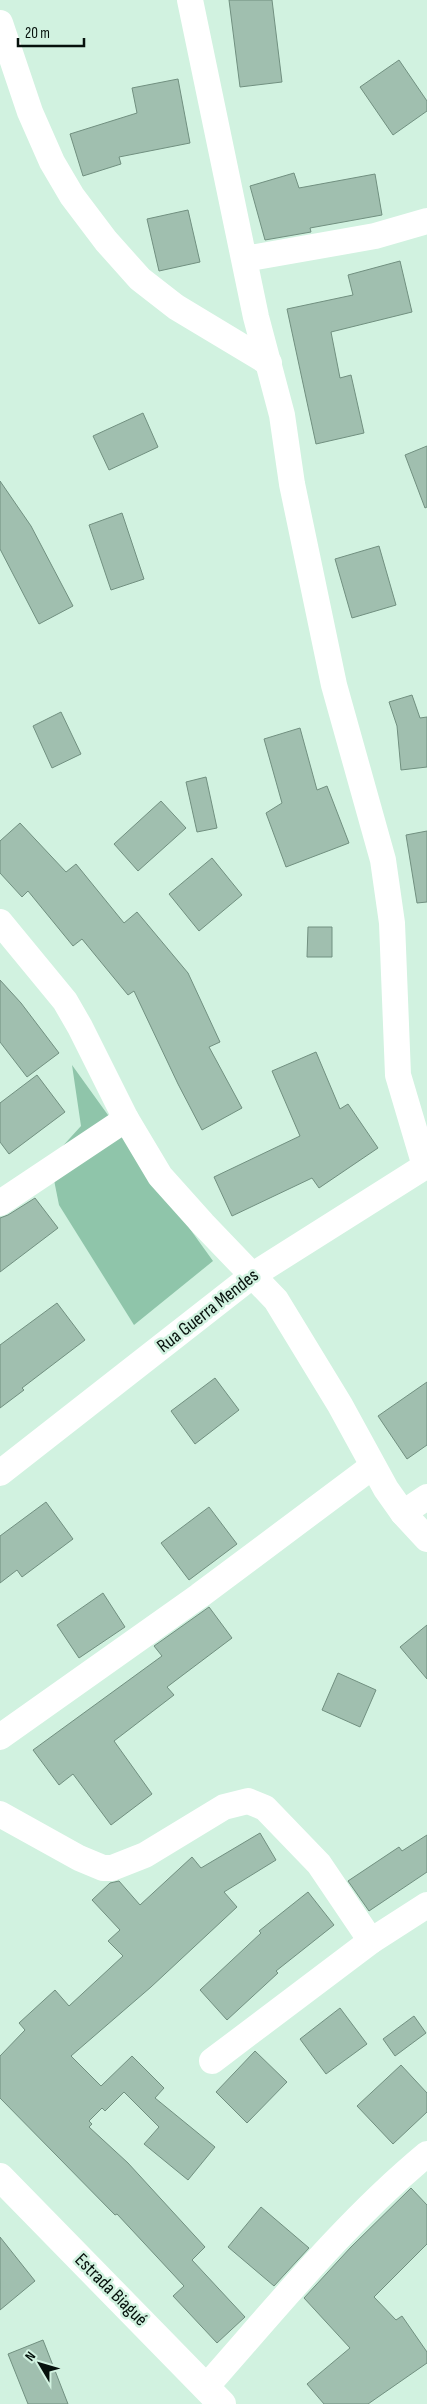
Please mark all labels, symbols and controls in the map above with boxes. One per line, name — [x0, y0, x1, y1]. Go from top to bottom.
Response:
scale bar — [18, 15, 84, 47]
text: 20 m — [25, 24, 50, 43]
street label: Rua Guerra Mendes — [153, 1264, 263, 1358]
street label: Estrada Biagué — [70, 2249, 152, 2331]
north arrow — [15, 2339, 65, 2389]
text: N — [21, 2348, 39, 2364]

